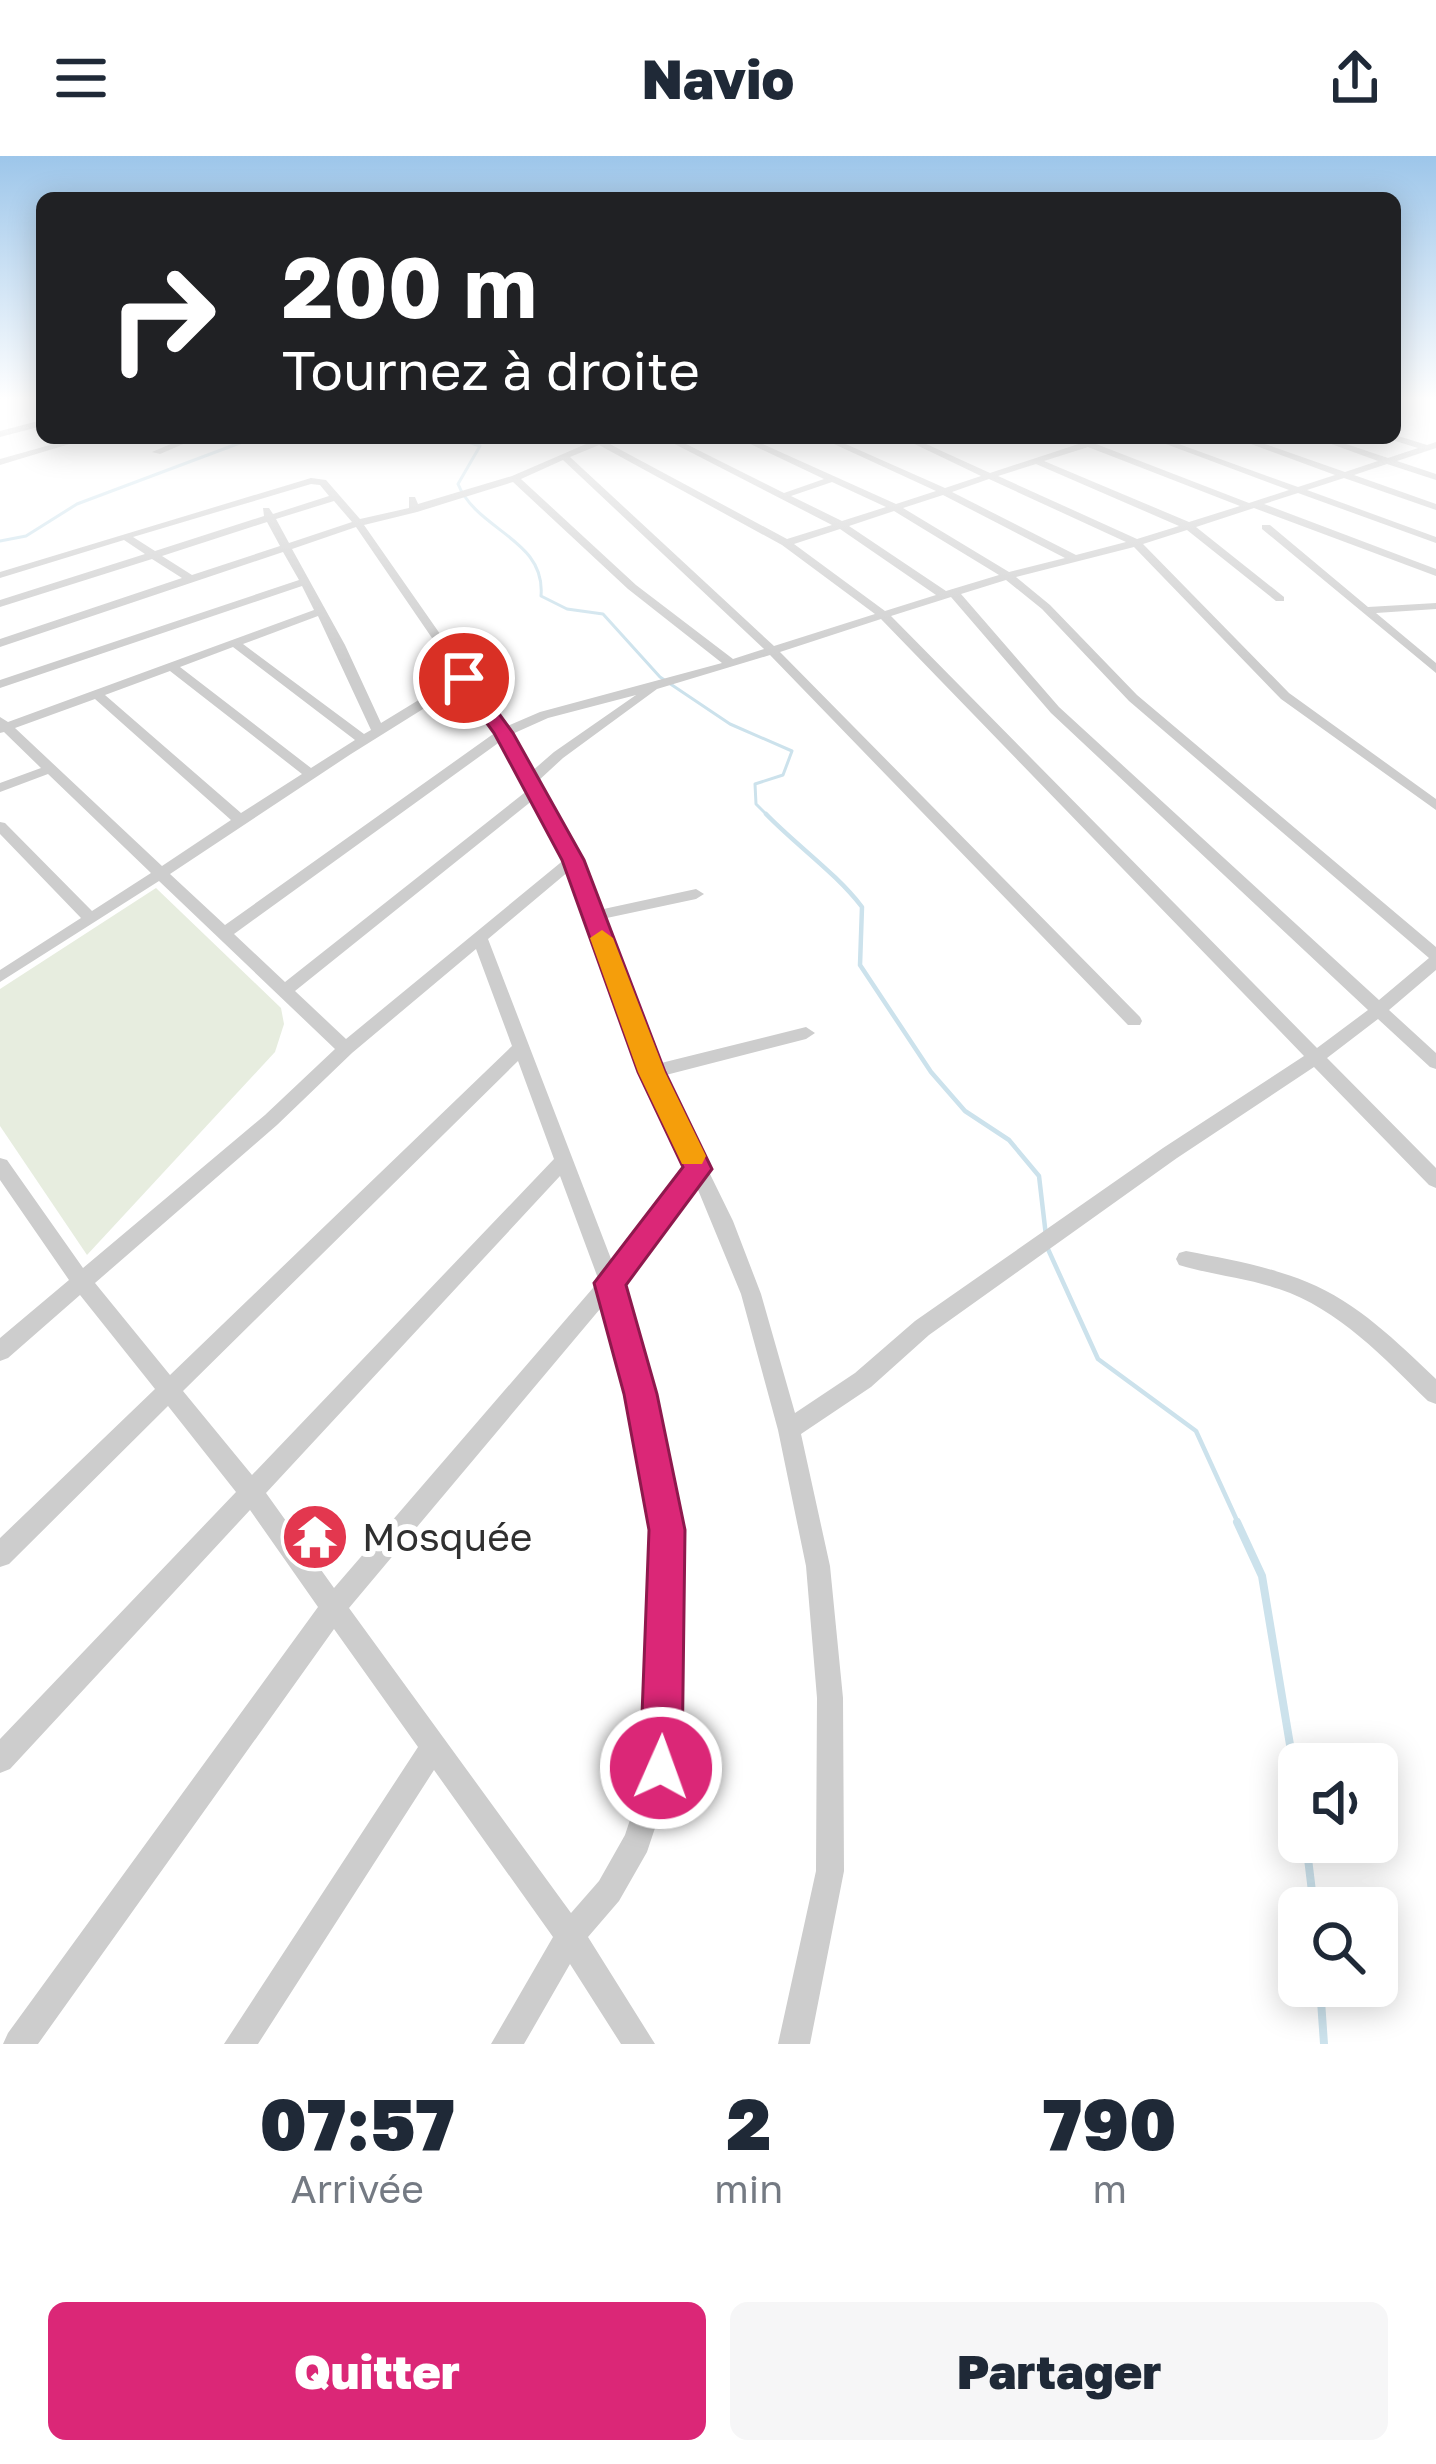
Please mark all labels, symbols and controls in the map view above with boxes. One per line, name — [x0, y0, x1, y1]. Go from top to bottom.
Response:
icon: menu — [48, 45, 114, 111]
icon: share — [1322, 45, 1388, 111]
text: Navio — [642, 46, 794, 111]
text: 200 m — [282, 236, 537, 336]
icon: right — [84, 240, 240, 396]
text: Tournez à droite — [282, 337, 700, 402]
pin — [413, 627, 515, 729]
icon: arrive — [431, 645, 497, 711]
temple icon: Mosquée — [280, 1502, 350, 1572]
place label: Mosquée — [362, 1513, 532, 1560]
position arrow — [598, 1705, 724, 1831]
map controls — [1278, 1743, 1398, 2007]
button: sound — [1278, 1743, 1398, 1863]
button: search — [1278, 1887, 1398, 2007]
text: 07:57 — [259, 2079, 455, 2166]
text: 2 — [727, 2079, 771, 2166]
text: 790 — [1043, 2079, 1177, 2166]
text: Arrivée — [291, 2165, 424, 2212]
text: min — [714, 2165, 783, 2212]
text: m — [1092, 2165, 1127, 2212]
button: Quitter — [48, 2302, 706, 2440]
button: Partager — [730, 2302, 1388, 2440]

